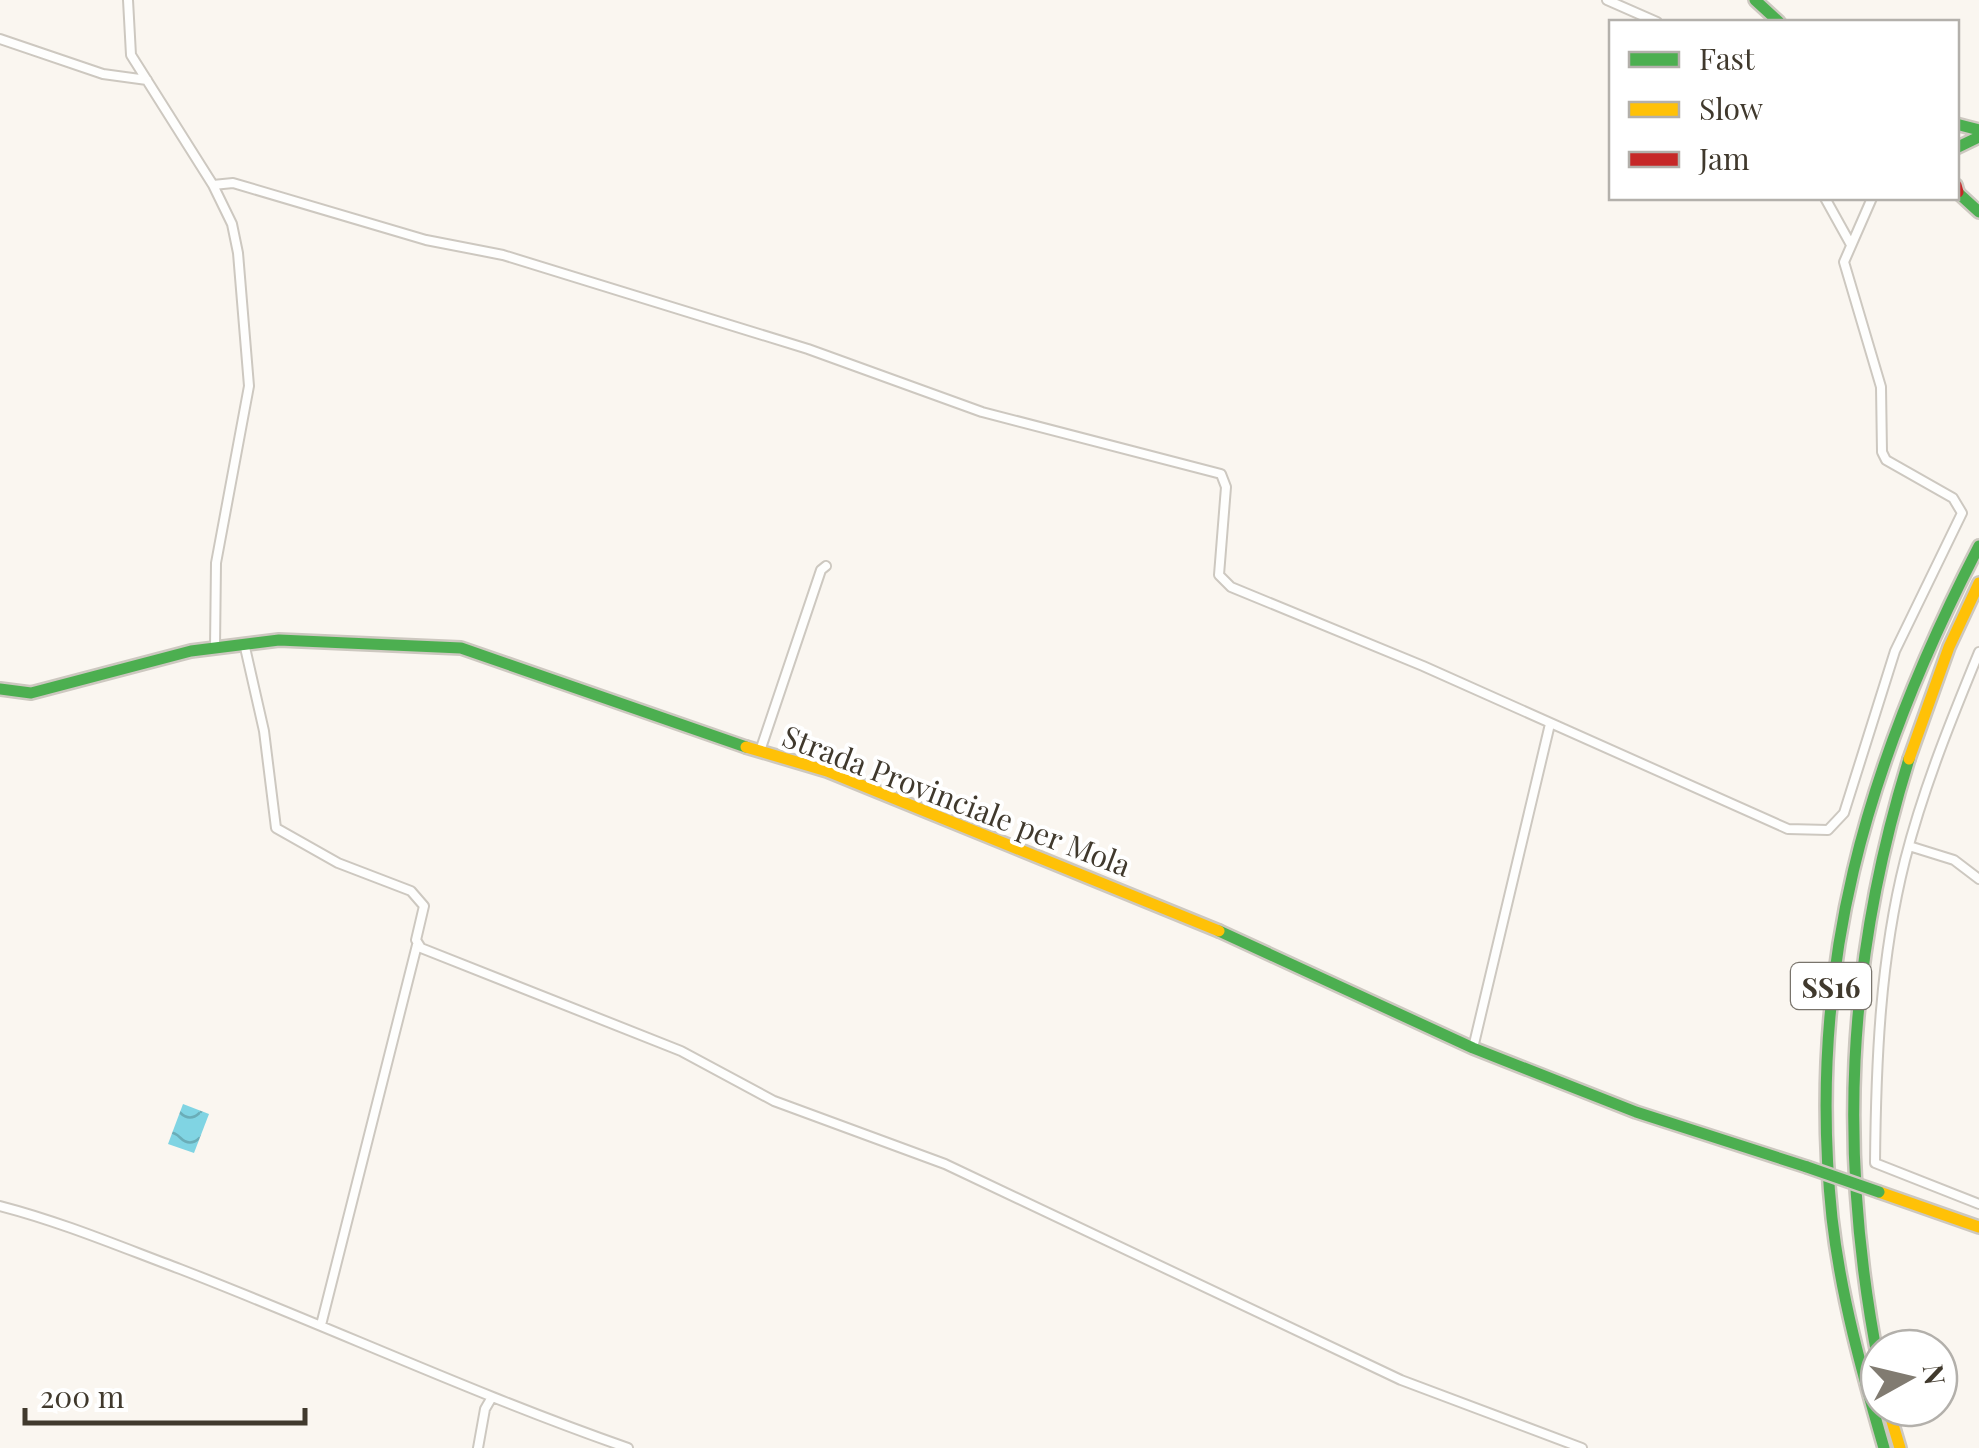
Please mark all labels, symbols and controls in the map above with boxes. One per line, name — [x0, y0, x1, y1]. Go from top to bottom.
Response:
legend — [1609, 20, 1959, 200]
text: Fast — [1699, 38, 1755, 78]
text: Slow — [1699, 88, 1764, 128]
text: Jam — [1698, 138, 1750, 178]
street label: Strada Provinciale per Mola — [777, 715, 1137, 885]
road number: SS16 — [1791, 963, 1871, 1009]
north arrow — [1859, 1328, 1959, 1428]
text: N — [1916, 1362, 1955, 1387]
scale bar — [25, 1363, 305, 1425]
text: 200 m — [40, 1376, 125, 1416]

